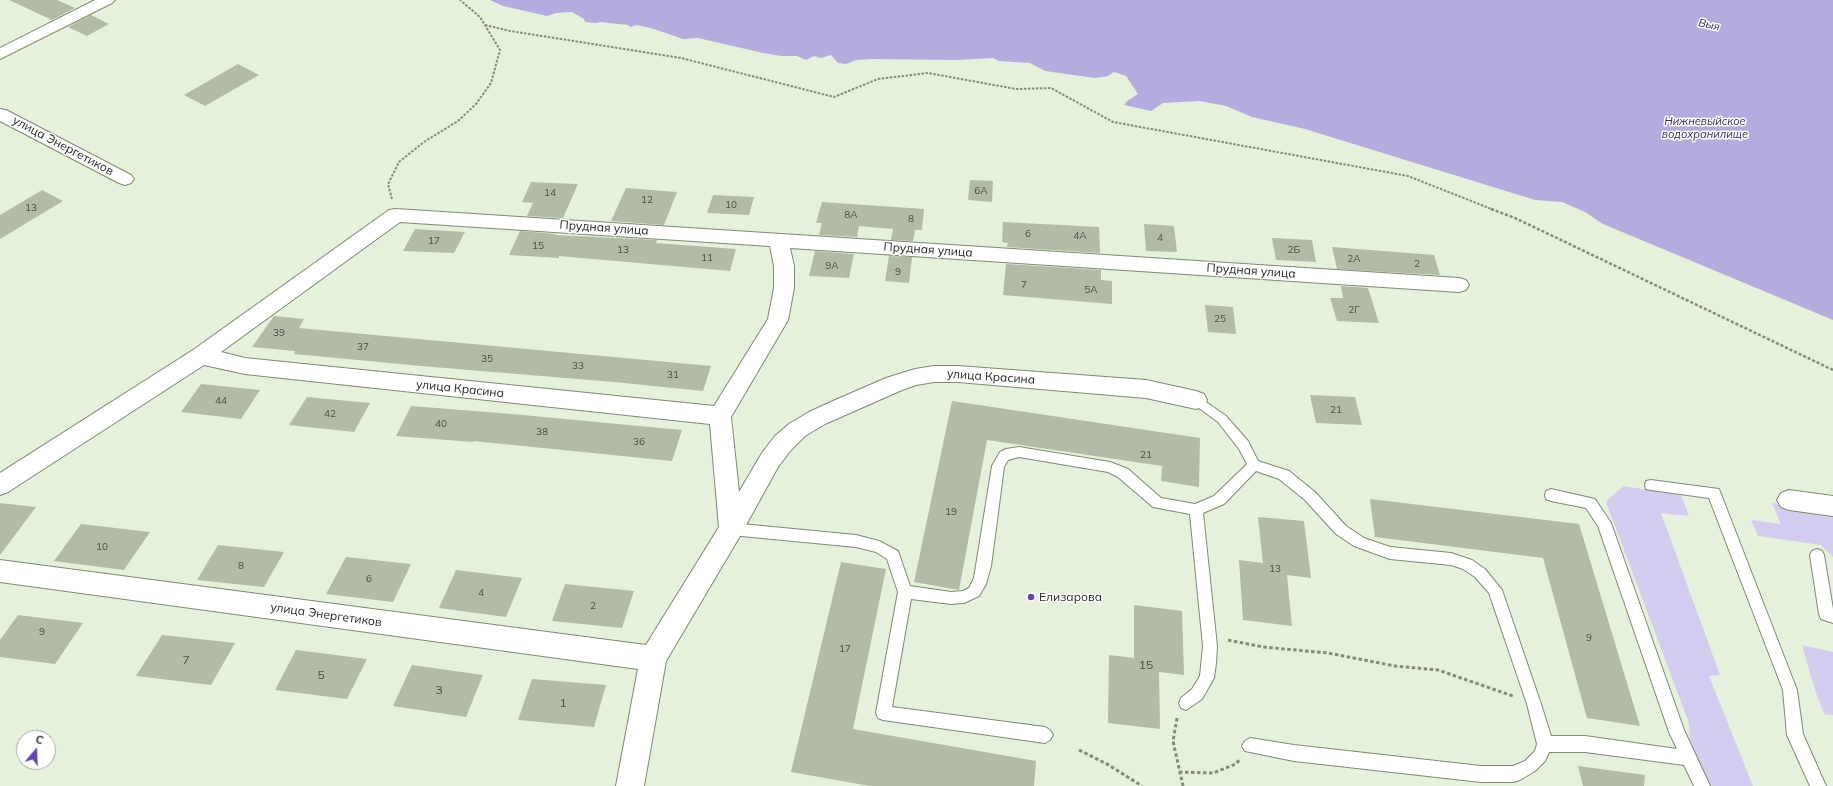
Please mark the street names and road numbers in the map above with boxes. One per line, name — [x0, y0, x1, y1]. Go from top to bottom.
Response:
street label: улица Энергетиков — [10, 113, 116, 179]
street label: Прудная улица — [559, 218, 649, 238]
street label: Прудная улица — [883, 240, 973, 260]
street label: Прудная улица — [1206, 261, 1296, 281]
street label: улица Красина — [946, 367, 1036, 387]
street label: улица Красина — [415, 377, 505, 401]
street label: улица Энергетиков — [269, 600, 383, 630]

